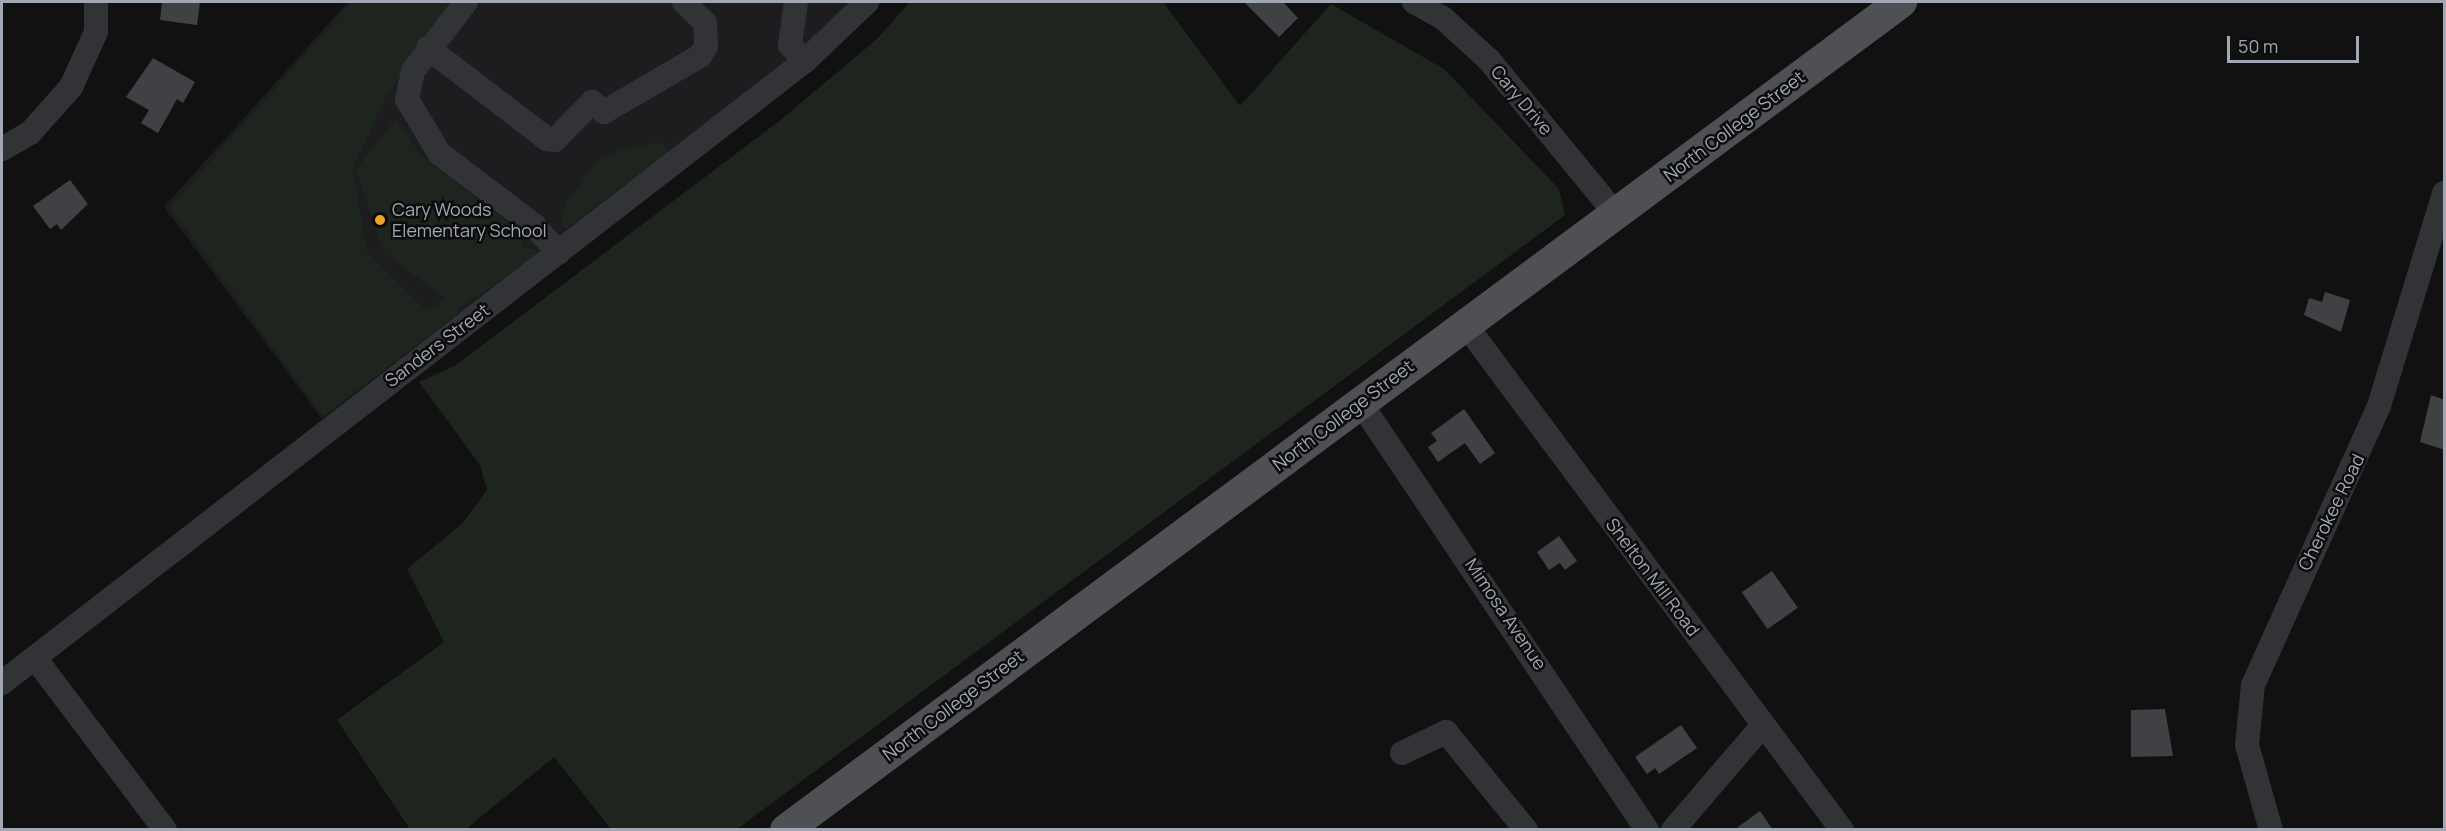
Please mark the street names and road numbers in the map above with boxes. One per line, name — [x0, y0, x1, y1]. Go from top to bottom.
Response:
street label: Cary Drive — [1487, 61, 1557, 139]
street label: North College Street — [1659, 66, 1809, 186]
street label: Sanders Street — [381, 299, 493, 391]
street label: North College Street — [1268, 355, 1418, 475]
street label: Cherokee Road — [2293, 450, 2369, 574]
street label: Shelton Mill Road — [1602, 514, 1704, 640]
street label: Mimosa Avenue — [1461, 554, 1551, 674]
street label: North College Street — [878, 645, 1028, 765]

